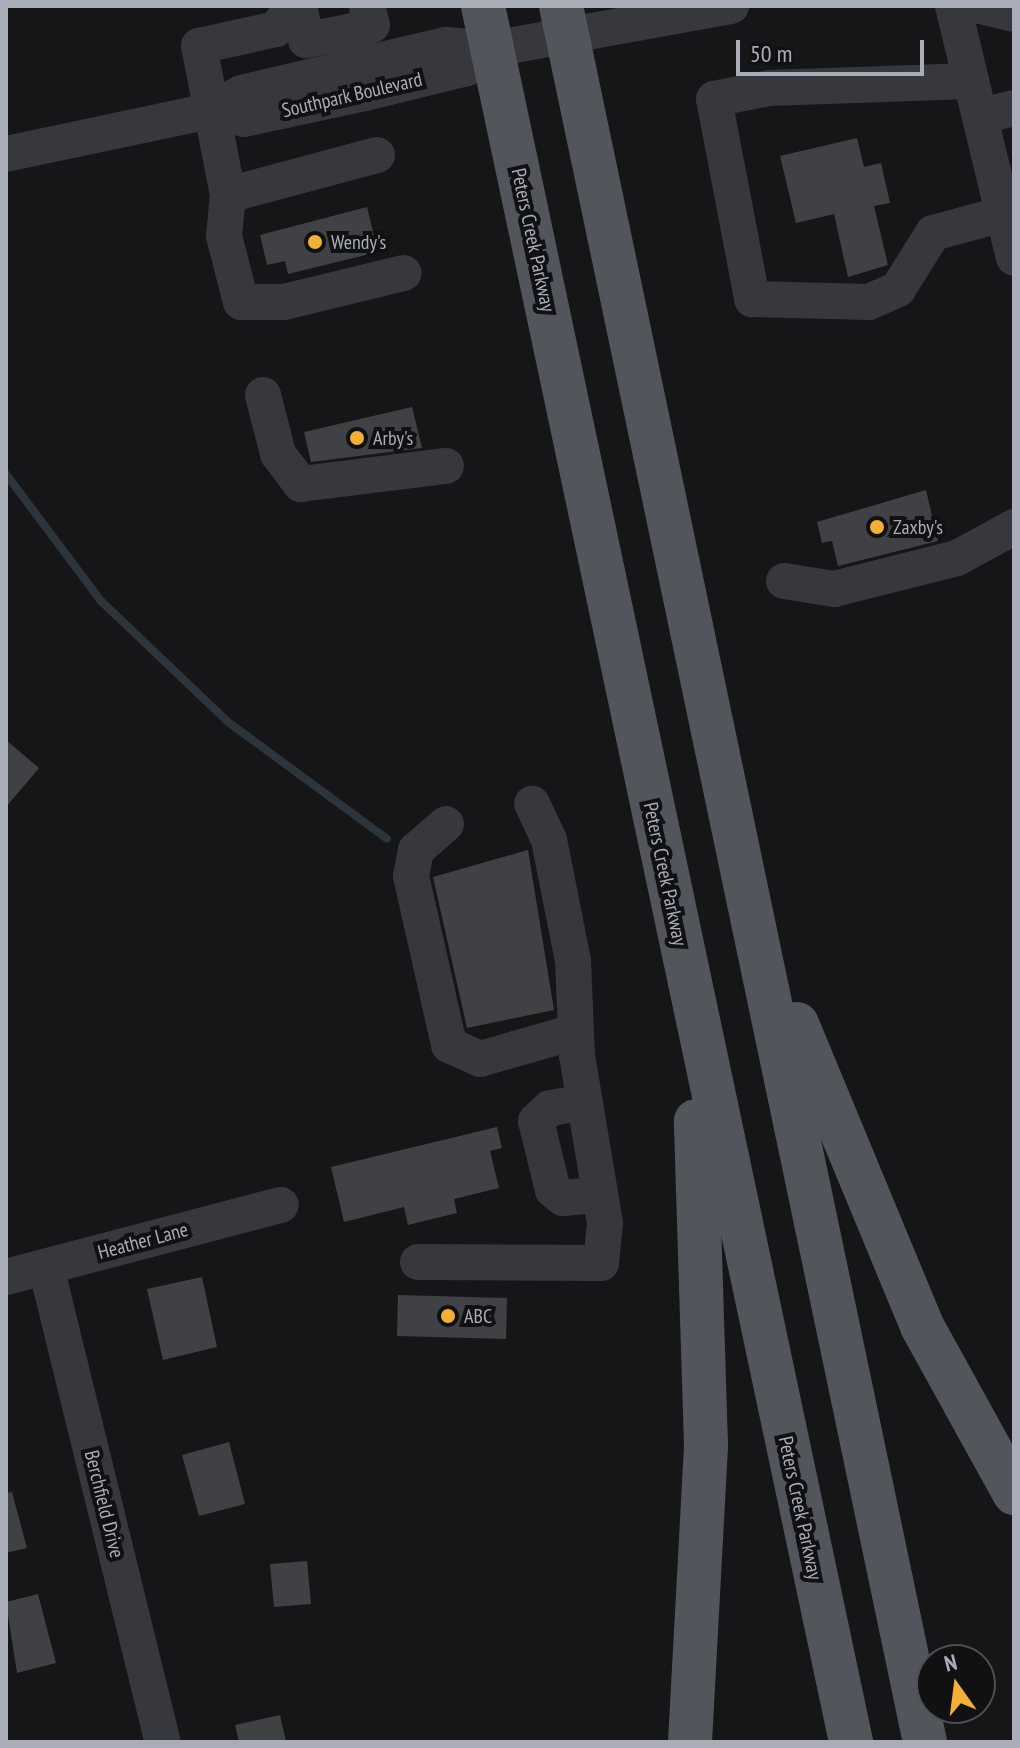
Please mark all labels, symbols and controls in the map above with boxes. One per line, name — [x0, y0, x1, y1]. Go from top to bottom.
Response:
scale bar — [740, 24, 928, 74]
text: 50 m — [750, 38, 792, 69]
street label: Southpark Boulevard — [279, 67, 425, 123]
street label: Peters Creek Parkway — [506, 166, 560, 314]
place label: Wendy's — [331, 230, 386, 254]
marker: Wendy's — [306, 233, 324, 251]
place label: Arby's — [373, 426, 413, 450]
marker: Arby's — [348, 429, 366, 447]
place label: Zaxby's — [893, 515, 943, 539]
marker: Zaxby's — [868, 518, 886, 536]
street label: Peters Creek Parkway — [638, 800, 692, 948]
street label: Heather Lane — [95, 1217, 191, 1265]
place label: ABC — [464, 1304, 492, 1328]
marker: ABC — [439, 1307, 457, 1325]
street label: Peters Creek Parkway — [773, 1434, 827, 1582]
street label: Berchfield Drive — [79, 1448, 129, 1560]
north arrow — [916, 1644, 996, 1724]
text: N — [942, 1648, 960, 1678]

